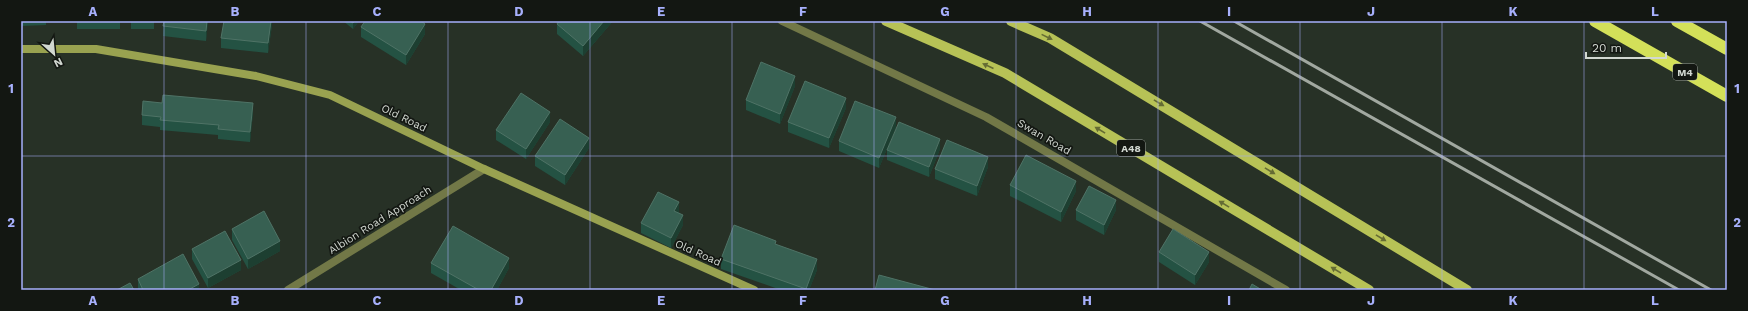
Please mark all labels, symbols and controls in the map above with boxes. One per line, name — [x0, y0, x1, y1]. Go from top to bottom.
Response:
text: A — [89, 4, 98, 19]
text: B — [231, 4, 240, 19]
text: C — [373, 4, 382, 19]
text: D — [514, 4, 524, 19]
text: E — [657, 4, 665, 19]
text: F — [799, 4, 807, 19]
text: G — [940, 4, 950, 19]
text: H — [1082, 4, 1092, 19]
text: I — [1227, 4, 1231, 19]
text: J — [1367, 4, 1375, 19]
text: K — [1508, 4, 1518, 19]
text: L — [1651, 4, 1659, 19]
north arrow — [34, 34, 74, 74]
one-way arrow — [1041, 34, 1053, 40]
scale bar — [1586, 34, 1666, 60]
text: 20 m — [1592, 41, 1622, 55]
text: N — [52, 55, 65, 70]
one-way arrow — [981, 62, 993, 68]
road number: M4 — [1673, 64, 1697, 80]
text: 1 — [8, 81, 14, 96]
text: 1 — [1734, 81, 1740, 96]
one-way arrow — [1153, 100, 1165, 107]
street label: Old Road — [379, 101, 429, 135]
street label: Swan Road — [1015, 116, 1073, 158]
one-way arrow — [1095, 126, 1105, 134]
road number: A48 — [1117, 140, 1145, 156]
one-way arrow — [1264, 167, 1276, 174]
street label: Albion Road Approach — [326, 183, 434, 257]
one-way arrow — [1218, 200, 1230, 207]
text: 2 — [7, 215, 15, 230]
text: 2 — [1733, 215, 1741, 230]
one-way arrow — [1376, 234, 1386, 242]
street label: Old Road — [673, 237, 723, 269]
one-way arrow — [1331, 266, 1341, 274]
text: A — [89, 293, 98, 308]
text: B — [231, 293, 240, 308]
text: C — [373, 293, 382, 308]
text: D — [514, 293, 524, 308]
text: E — [657, 293, 665, 308]
text: F — [799, 293, 807, 308]
text: G — [940, 293, 950, 308]
text: H — [1082, 293, 1092, 308]
text: I — [1227, 293, 1231, 308]
text: J — [1367, 293, 1375, 308]
text: K — [1508, 293, 1518, 308]
text: L — [1651, 293, 1659, 308]

